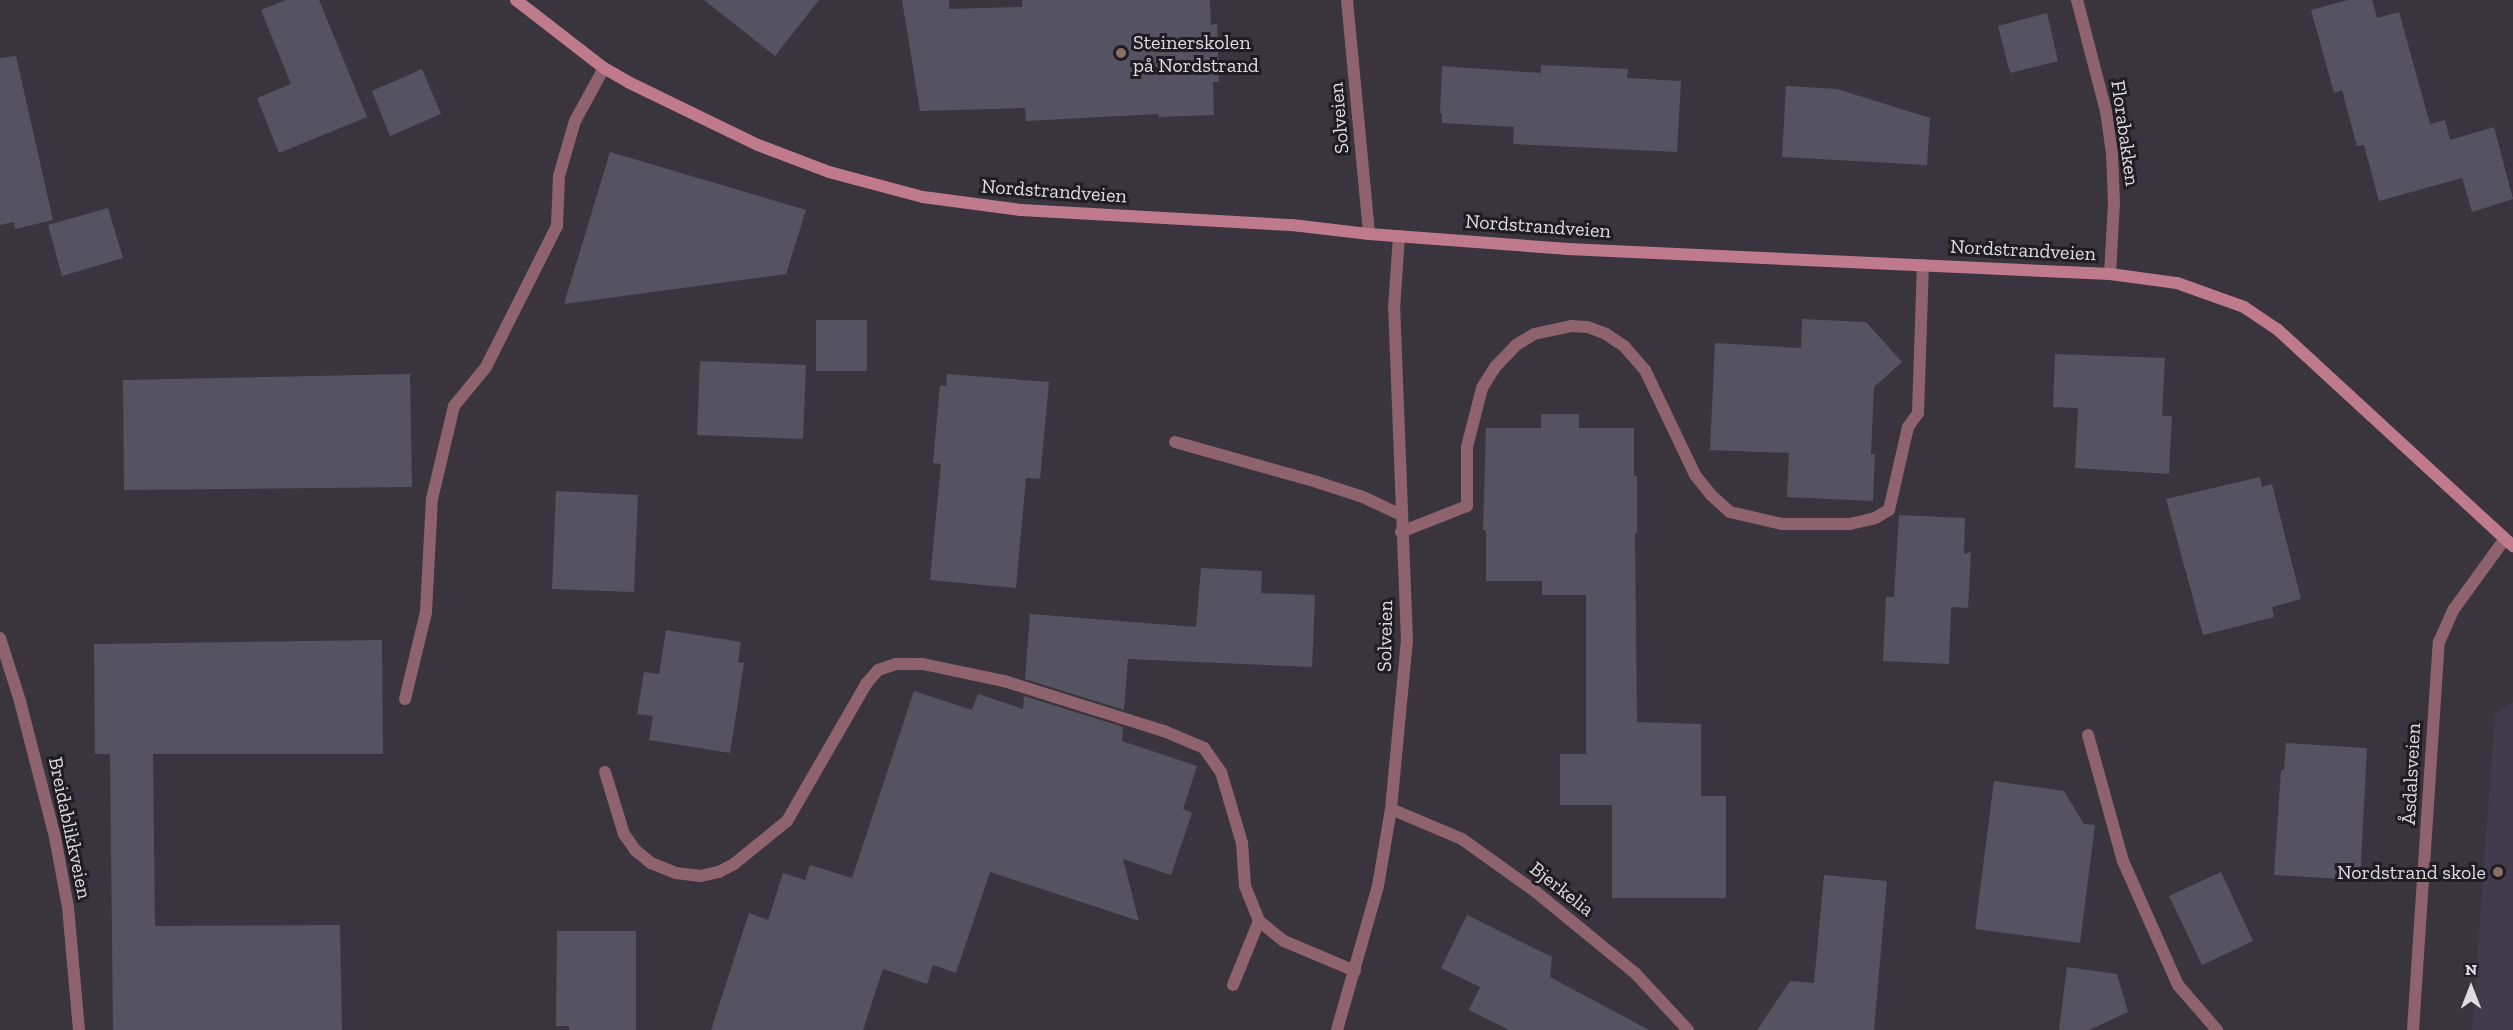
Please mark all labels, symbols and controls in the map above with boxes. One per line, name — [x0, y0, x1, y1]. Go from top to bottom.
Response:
place label: Steinerskolen på Nordstrand — [1133, 30, 1259, 77]
marker: Steinerskolen på Nordstrand — [1114, 46, 1128, 60]
street label: Florabakken — [2106, 79, 2144, 187]
street label: Solveien — [1324, 81, 1354, 155]
street label: Nordstrandveien — [980, 174, 1128, 208]
street label: Nordstrandveien — [1464, 209, 1612, 243]
street label: Nordstrandveien — [1949, 234, 2097, 266]
street label: Solveien — [1372, 600, 1398, 672]
street label: Åsdalsveien — [2396, 722, 2426, 826]
street label: Breidablikkveien — [43, 755, 97, 901]
street label: Bjerkelia — [1525, 857, 1599, 921]
place label: Nordstrand skole — [2337, 860, 2486, 884]
marker: Nordstrand skole — [2491, 865, 2505, 879]
north arrow — [2441, 958, 2501, 1018]
text: N — [2465, 960, 2477, 979]

